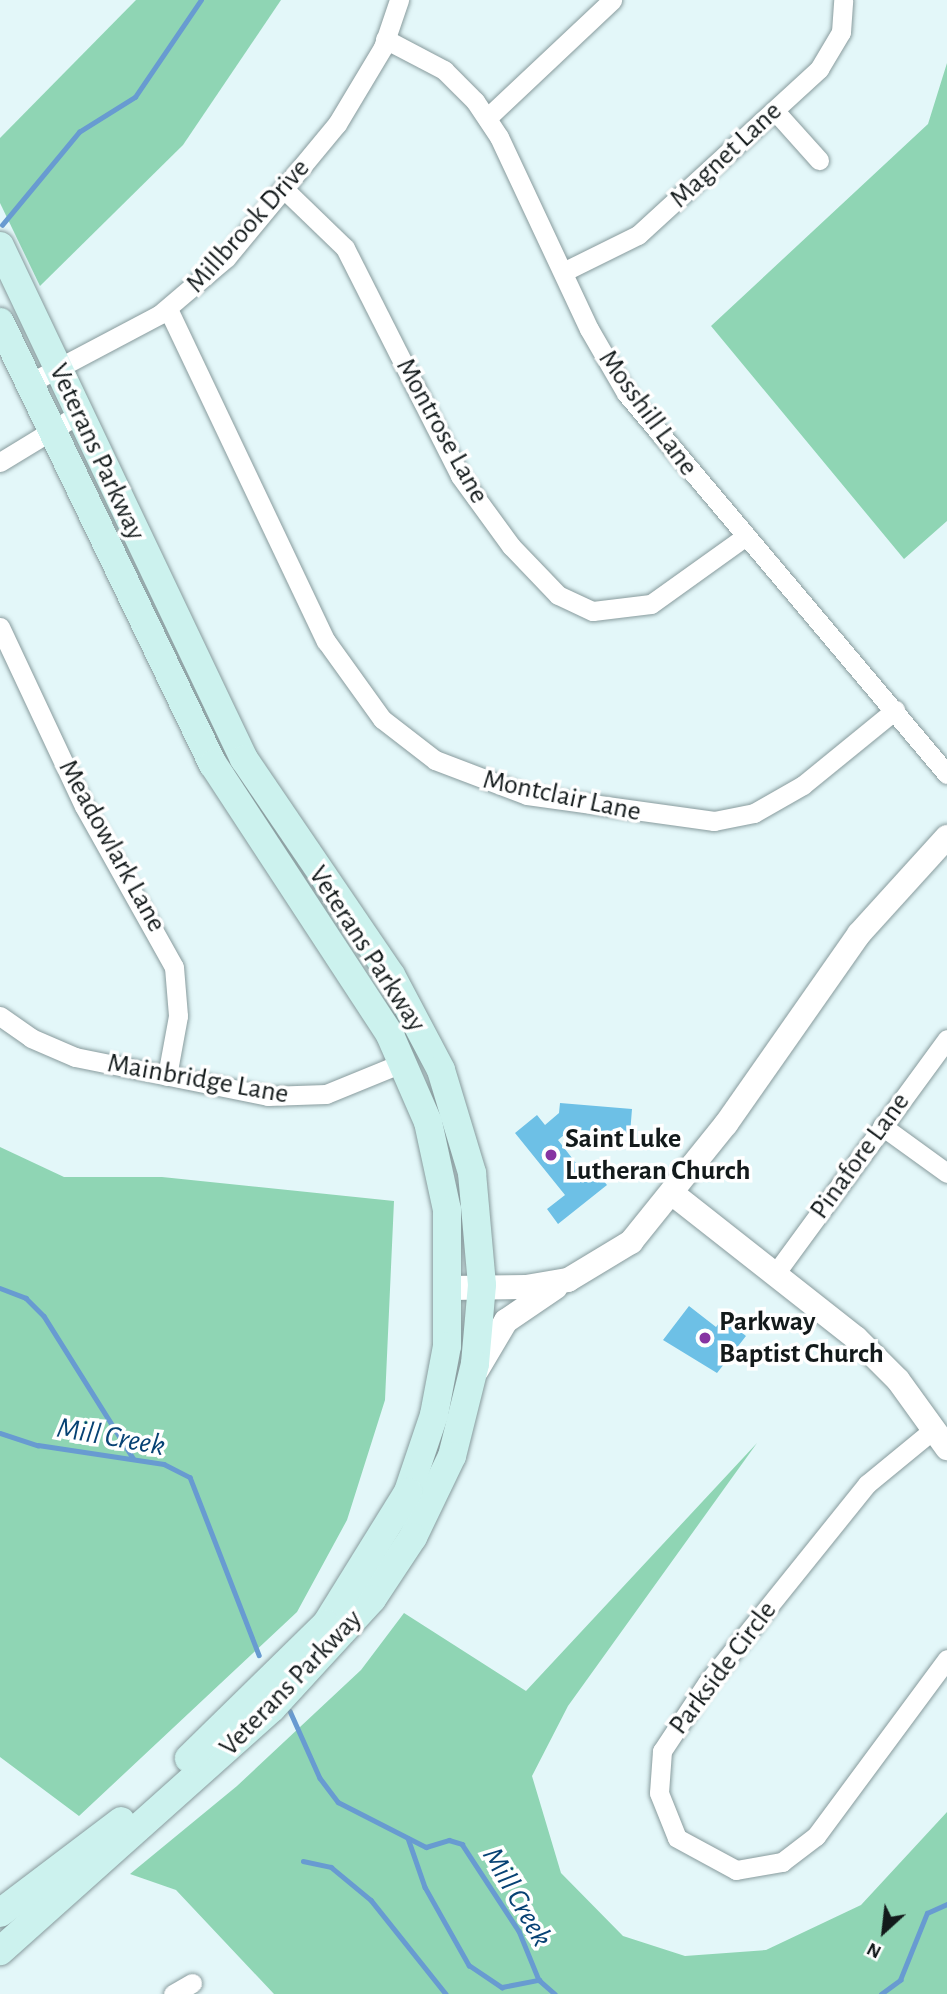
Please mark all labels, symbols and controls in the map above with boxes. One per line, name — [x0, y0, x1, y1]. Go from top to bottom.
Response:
street label: Magnet Lane — [663, 95, 789, 215]
street label: Millbrook Drive — [179, 152, 317, 300]
street label: Mosshill Lane — [591, 343, 705, 483]
street label: Montrose Lane — [388, 353, 496, 509]
street label: Veterans Parkway — [41, 358, 153, 546]
street label: Meadowlark Lane — [51, 754, 173, 938]
street label: Montclair Lane — [480, 763, 644, 829]
street label: Veterans Parkway — [301, 860, 433, 1038]
street label: Mainbridge Lane — [105, 1047, 291, 1111]
street label: Pinafore Lane — [803, 1086, 917, 1226]
place label: Saint Luke Lutheran Church — [565, 1122, 750, 1188]
marker: Saint Luke Lutheran Church — [543, 1147, 559, 1163]
place label: Parkway Baptist Church — [719, 1305, 884, 1371]
marker: Parkway Baptist Church — [697, 1330, 713, 1346]
water label: Mill Creek — [54, 1410, 168, 1464]
street label: Parkside Circle — [662, 1595, 784, 1741]
street label: Veterans Parkway — [213, 1603, 369, 1763]
water label: Mill Creek — [474, 1841, 560, 1953]
north arrow — [849, 1896, 919, 1966]
text: N — [864, 1939, 884, 1962]

